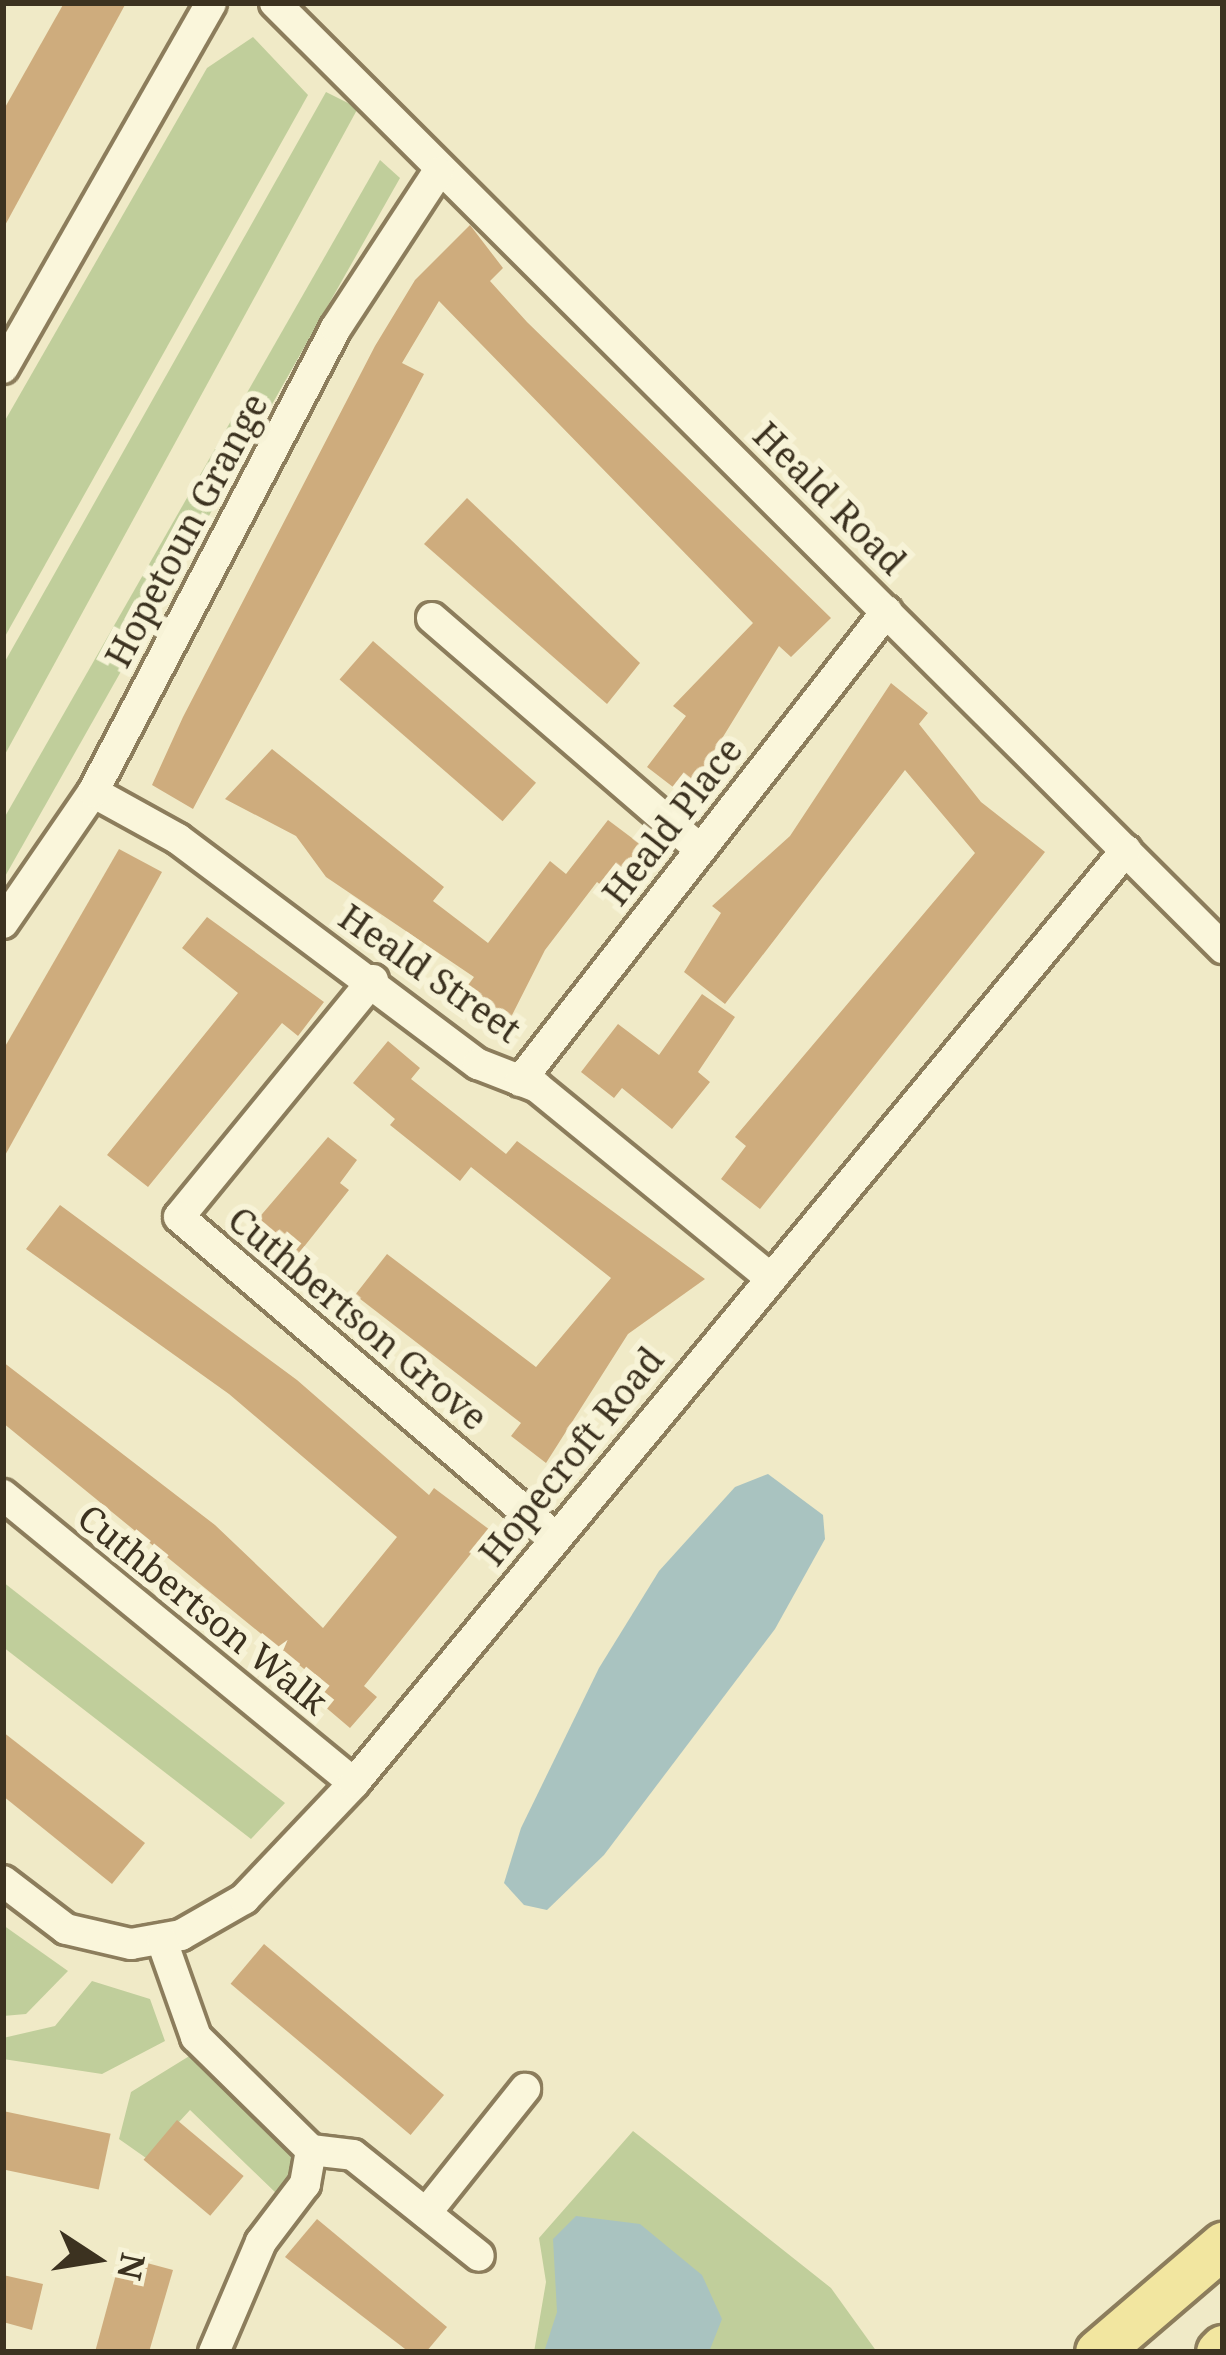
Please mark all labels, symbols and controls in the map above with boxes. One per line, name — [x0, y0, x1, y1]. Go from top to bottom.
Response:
street label: Hopetoun Grange — [96, 386, 276, 674]
street label: Heald Road — [745, 413, 915, 583]
street label: Heald Place — [593, 729, 751, 913]
street label: Heald Street — [331, 895, 529, 1051]
street label: Cuthbertson Grove — [220, 1197, 496, 1439]
street label: Hopecroft Road — [470, 1338, 672, 1574]
street label: Cuthbertson Walk — [69, 1495, 337, 1723]
north arrow — [36, 2199, 156, 2319]
text: N — [107, 2249, 156, 2284]

